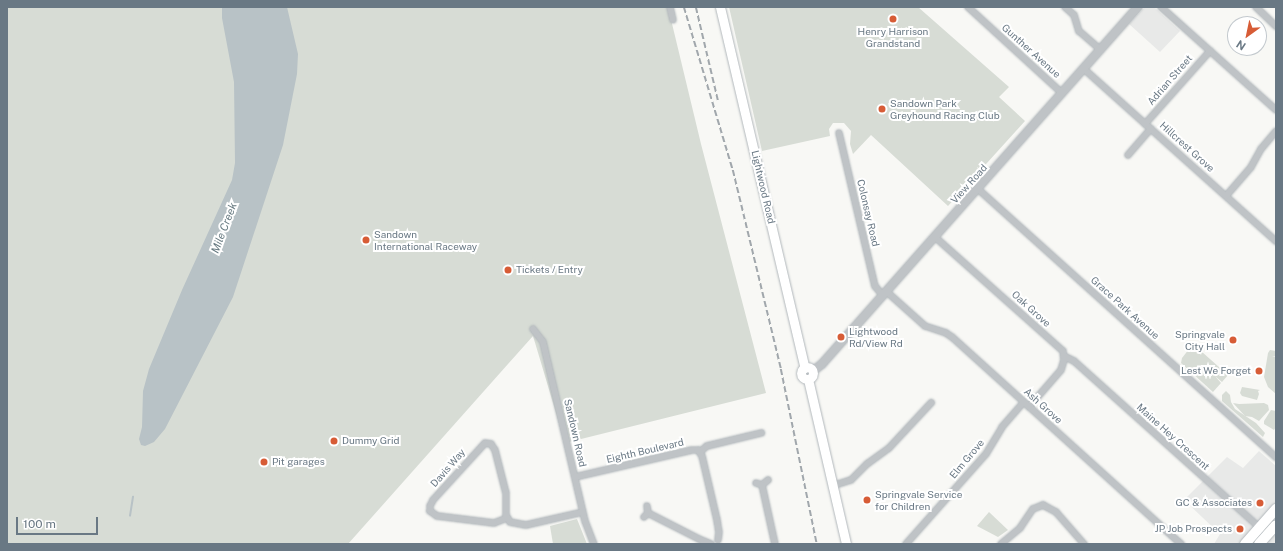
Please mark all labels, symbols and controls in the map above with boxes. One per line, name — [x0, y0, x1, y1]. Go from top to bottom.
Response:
marker: Henry Harrison Grandstand — [888, 14, 898, 24]
north arrow — [1227, 16, 1267, 56]
street label: Gunther Avenue — [999, 22, 1063, 80]
place label: Henry Harrison Grandstand — [858, 25, 928, 48]
text: N — [1234, 38, 1248, 53]
street label: Adrian Street — [1145, 53, 1195, 107]
place label: Sandown Park Greyhound Racing Club — [890, 97, 1000, 120]
marker: Sandown Park Greyhound Racing Club — [877, 104, 887, 114]
street label: Hillcrest Grove — [1157, 119, 1217, 175]
street label: Lightwood Road — [749, 149, 777, 225]
street label: View Road — [948, 162, 990, 206]
street label: Colonsay Road — [854, 178, 882, 248]
water label: Mile Creek — [208, 201, 240, 255]
place label: Sandown International Raceway — [374, 228, 477, 252]
marker: Sandown International Raceway — [361, 235, 371, 245]
place label: Tickets / Entry — [516, 264, 583, 276]
marker: Tickets / Entry — [503, 265, 513, 275]
street label: Grace Park Avenue — [1088, 274, 1162, 342]
street label: Oak Grove — [1009, 288, 1053, 330]
place label: Lightwood Rd/View Rd — [849, 325, 903, 348]
place label: Springvale City Hall — [1175, 328, 1225, 352]
marker: Lightwood Rd/View Rd — [836, 332, 846, 342]
marker: Springvale City Hall — [1228, 335, 1238, 345]
place label: Lest We Forget — [1181, 365, 1251, 377]
marker: Lest We Forget — [1254, 366, 1264, 376]
street label: Ash Grove — [1021, 386, 1065, 426]
street label: Sandown Road — [561, 398, 589, 468]
street label: Maine Hey Crescent — [1134, 401, 1212, 473]
place label: Dummy Grid — [342, 435, 399, 447]
marker: Dummy Grid — [329, 436, 339, 446]
street label: Eighth Boulevard — [605, 436, 685, 466]
street label: Elm Grove — [947, 437, 987, 481]
street label: Davis Way — [428, 446, 468, 490]
place label: Pit garages — [272, 456, 325, 468]
marker: Pit garages — [259, 457, 269, 467]
place label: Springvale Service for Children — [875, 488, 962, 512]
marker: Springvale Service for Children — [862, 495, 872, 505]
place label: GC & Associates — [1176, 497, 1252, 509]
marker: GC & Associates — [1255, 498, 1265, 508]
scale bar — [18, 509, 100, 535]
text: 100 m — [23, 517, 56, 531]
place label: JP Job Prospects — [1155, 523, 1232, 535]
marker: JP Job Prospects — [1235, 524, 1245, 534]

